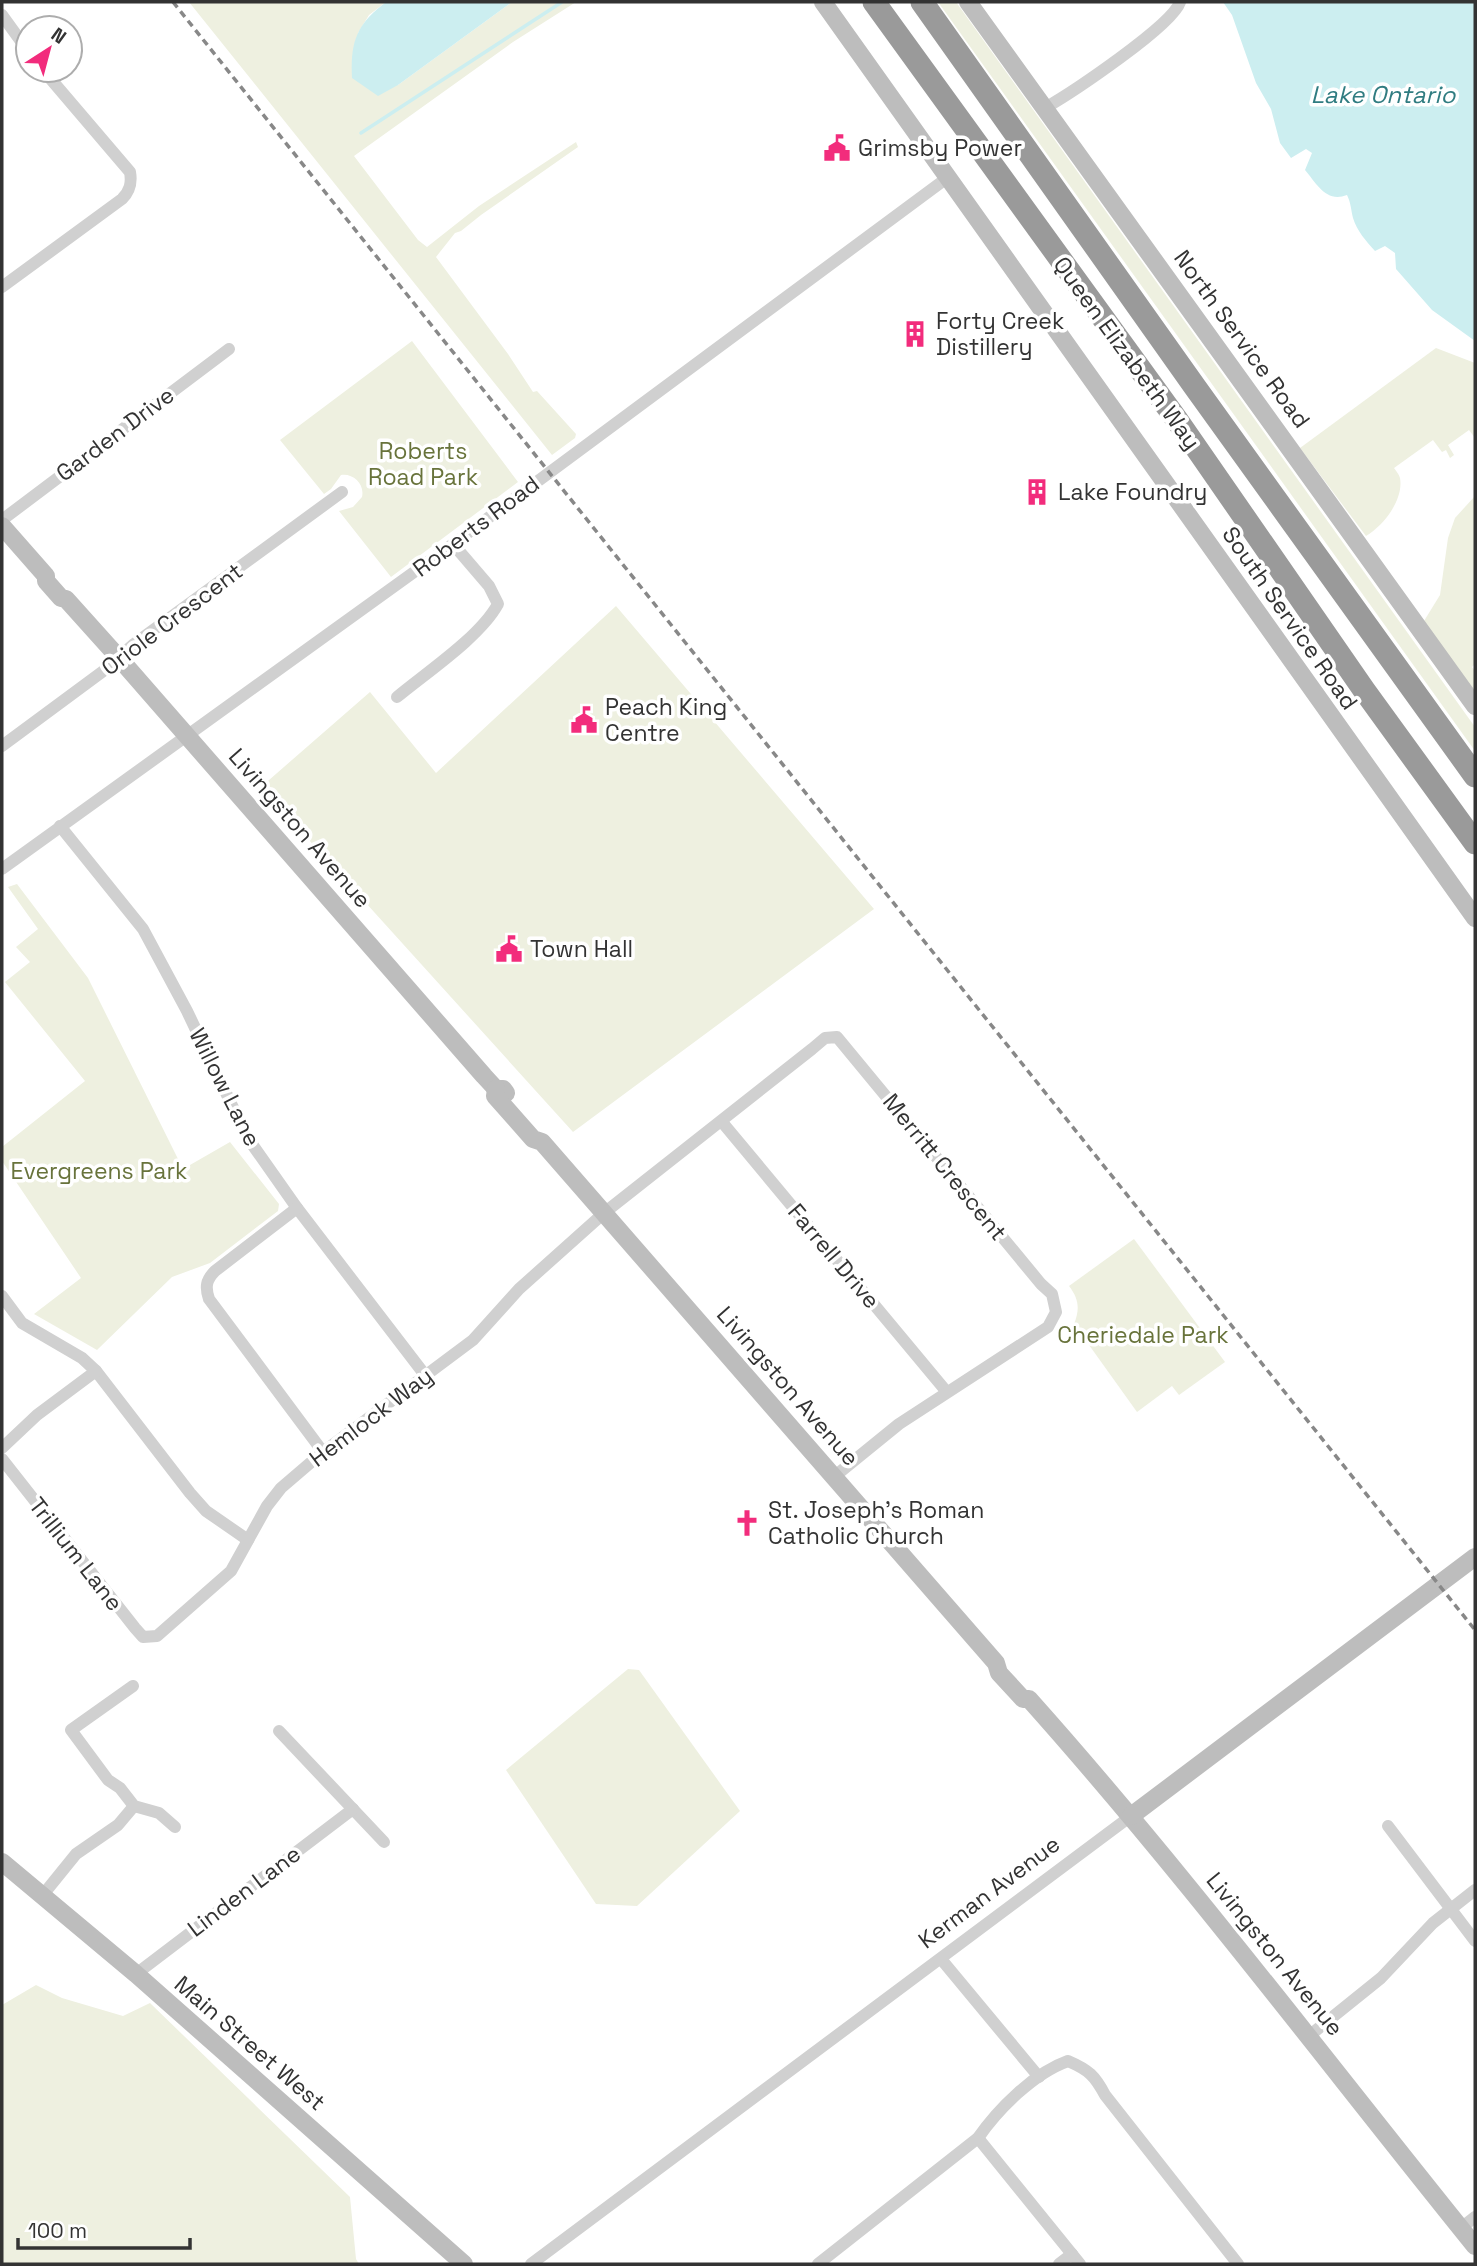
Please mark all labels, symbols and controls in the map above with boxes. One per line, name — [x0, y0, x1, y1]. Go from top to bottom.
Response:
north arrow — [14, 14, 84, 84]
text: N — [46, 22, 71, 50]
water label: Lake Ontario — [1311, 79, 1456, 110]
public building icon: Grimsby Power — [822, 133, 852, 163]
place label: Grimsby Power — [858, 133, 1022, 163]
street label: North Service Road — [1167, 244, 1317, 434]
street label: Queen Elizabeth Way — [1047, 251, 1207, 455]
place label: Forty Creek Distillery — [936, 306, 1064, 362]
building icon: Forty Creek Distillery — [900, 319, 930, 349]
street label: Garden Drive — [50, 380, 180, 488]
park label: Roberts Road Park — [368, 436, 478, 492]
street label: Roberts Road — [407, 469, 545, 583]
building icon: Lake Foundry — [1022, 477, 1052, 507]
place label: Lake Foundry — [1058, 477, 1207, 507]
street label: South Service Road — [1215, 520, 1365, 716]
street label: Oriole Crescent — [95, 556, 249, 682]
place label: Peach King Centre — [605, 692, 727, 748]
public building icon: Peach King Centre — [569, 705, 599, 735]
street label: Livingston Avenue — [222, 742, 378, 914]
public building icon: Town Hall — [494, 934, 524, 964]
place label: Town Hall — [530, 934, 633, 964]
street label: Willow Lane — [182, 1023, 268, 1151]
street label: Merritt Crescent — [876, 1087, 1014, 1247]
park label: Evergreens Park — [11, 1156, 187, 1186]
street label: Farrell Drive — [781, 1197, 887, 1315]
street label: Livingston Avenue — [710, 1300, 866, 1472]
park label: Cheriedale Park — [1057, 1320, 1229, 1350]
street label: Hemlock Way — [303, 1361, 439, 1473]
street label: Trillium Lane — [22, 1491, 130, 1617]
place label: St. Joseph's Roman Catholic Church — [768, 1495, 984, 1551]
church icon: St. Joseph's Roman Catholic Church — [732, 1508, 762, 1538]
street label: Kerman Avenue — [912, 1829, 1066, 1955]
street label: Linden Lane — [181, 1839, 307, 1943]
street label: Livingston Avenue — [1200, 1866, 1350, 2042]
street label: Main Street West — [168, 1969, 332, 2117]
scale bar — [18, 2206, 189, 2250]
text: 100 m — [28, 2217, 87, 2244]

